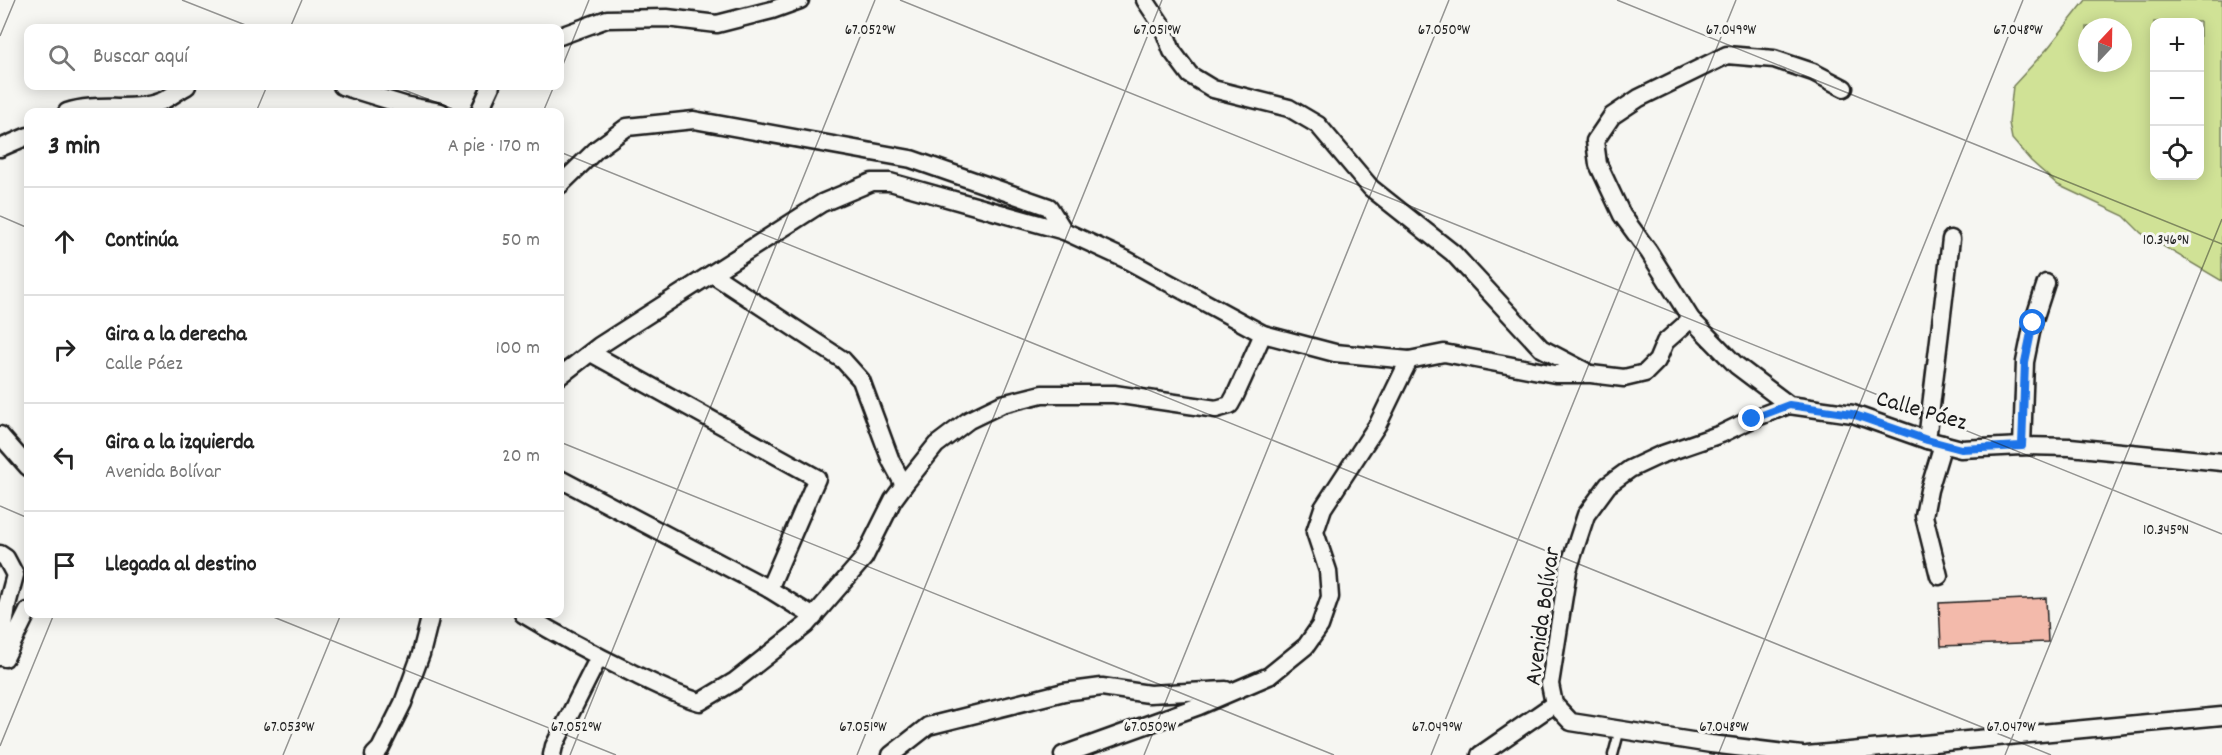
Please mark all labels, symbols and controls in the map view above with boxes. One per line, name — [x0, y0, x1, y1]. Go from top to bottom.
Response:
north arrow — [2078, 18, 2132, 72]
map controls — [2150, 18, 2204, 180]
button: + — [2150, 18, 2204, 72]
text: 67.052°W — [845, 20, 896, 42]
text: 67.051°W — [1133, 20, 1181, 42]
text: 67.050°W — [1418, 20, 1471, 42]
text: 67.049°W — [1706, 20, 1757, 42]
text: 67.048°W — [1993, 20, 2043, 42]
search box — [24, 24, 564, 90]
icon: search — [45, 41, 78, 74]
text: Buscar aquí — [93, 42, 188, 73]
button: − — [2150, 72, 2204, 126]
button: locate — [2150, 126, 2204, 180]
text: 3 min — [48, 129, 100, 166]
text: A pie · 170 m — [448, 133, 540, 161]
icon: ahead — [48, 225, 81, 258]
text: Continúa — [105, 226, 178, 257]
text: 50 m — [502, 227, 540, 255]
text: 10.346°N — [2143, 230, 2189, 252]
route start — [2019, 309, 2045, 335]
text: Gira a la derecha — [105, 320, 247, 351]
icon: right — [48, 333, 81, 366]
text: 100 m — [496, 335, 540, 363]
text: Calle Páez — [105, 351, 183, 379]
street label: Calle Páez — [1872, 383, 1971, 441]
route end — [1738, 405, 1764, 431]
text: Gira a la izquierda — [105, 428, 254, 459]
icon: left — [48, 441, 81, 474]
text: 20 m — [502, 443, 540, 471]
text: Avenida Bolívar — [105, 459, 221, 487]
text: 10.345°N — [2143, 520, 2189, 542]
street label: Avenida Bolívar — [1517, 545, 1571, 688]
icon: arrive — [48, 549, 81, 582]
text: Llegada al destino — [105, 550, 257, 581]
text: 67.053°W — [264, 717, 315, 739]
text: 67.052°W — [551, 717, 602, 739]
text: 67.051°W — [839, 717, 887, 739]
text: 67.050°W — [1124, 717, 1177, 739]
text: 67.049°W — [1412, 717, 1463, 739]
text: 67.048°W — [1699, 717, 1749, 739]
text: 67.047°W — [1986, 717, 2036, 739]

